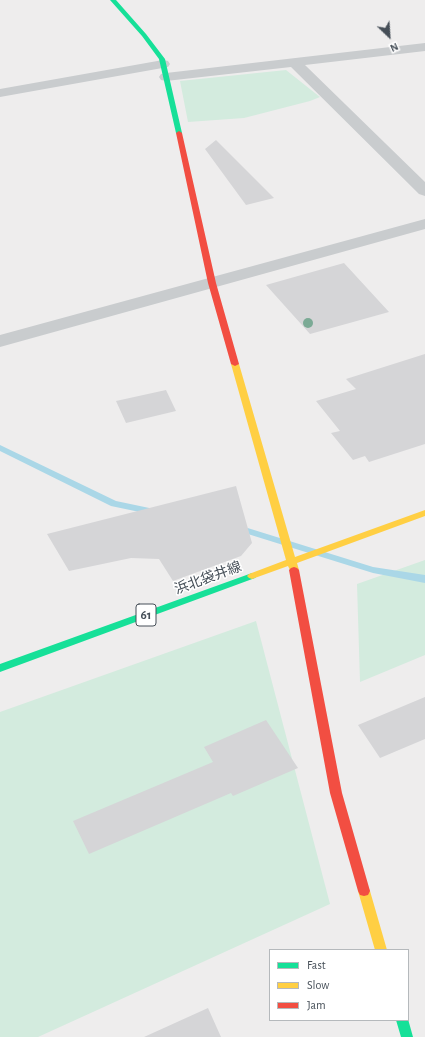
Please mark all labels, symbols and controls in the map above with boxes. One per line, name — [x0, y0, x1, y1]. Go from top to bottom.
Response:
north arrow — [369, 16, 409, 56]
text: N — [388, 41, 400, 54]
street label: 浜北袋井線 — [172, 558, 244, 598]
road number: 61 — [136, 604, 156, 626]
legend — [269, 949, 409, 1021]
text: Fast — [307, 959, 326, 971]
text: Slow — [307, 979, 329, 991]
text: Jam — [307, 999, 326, 1011]

